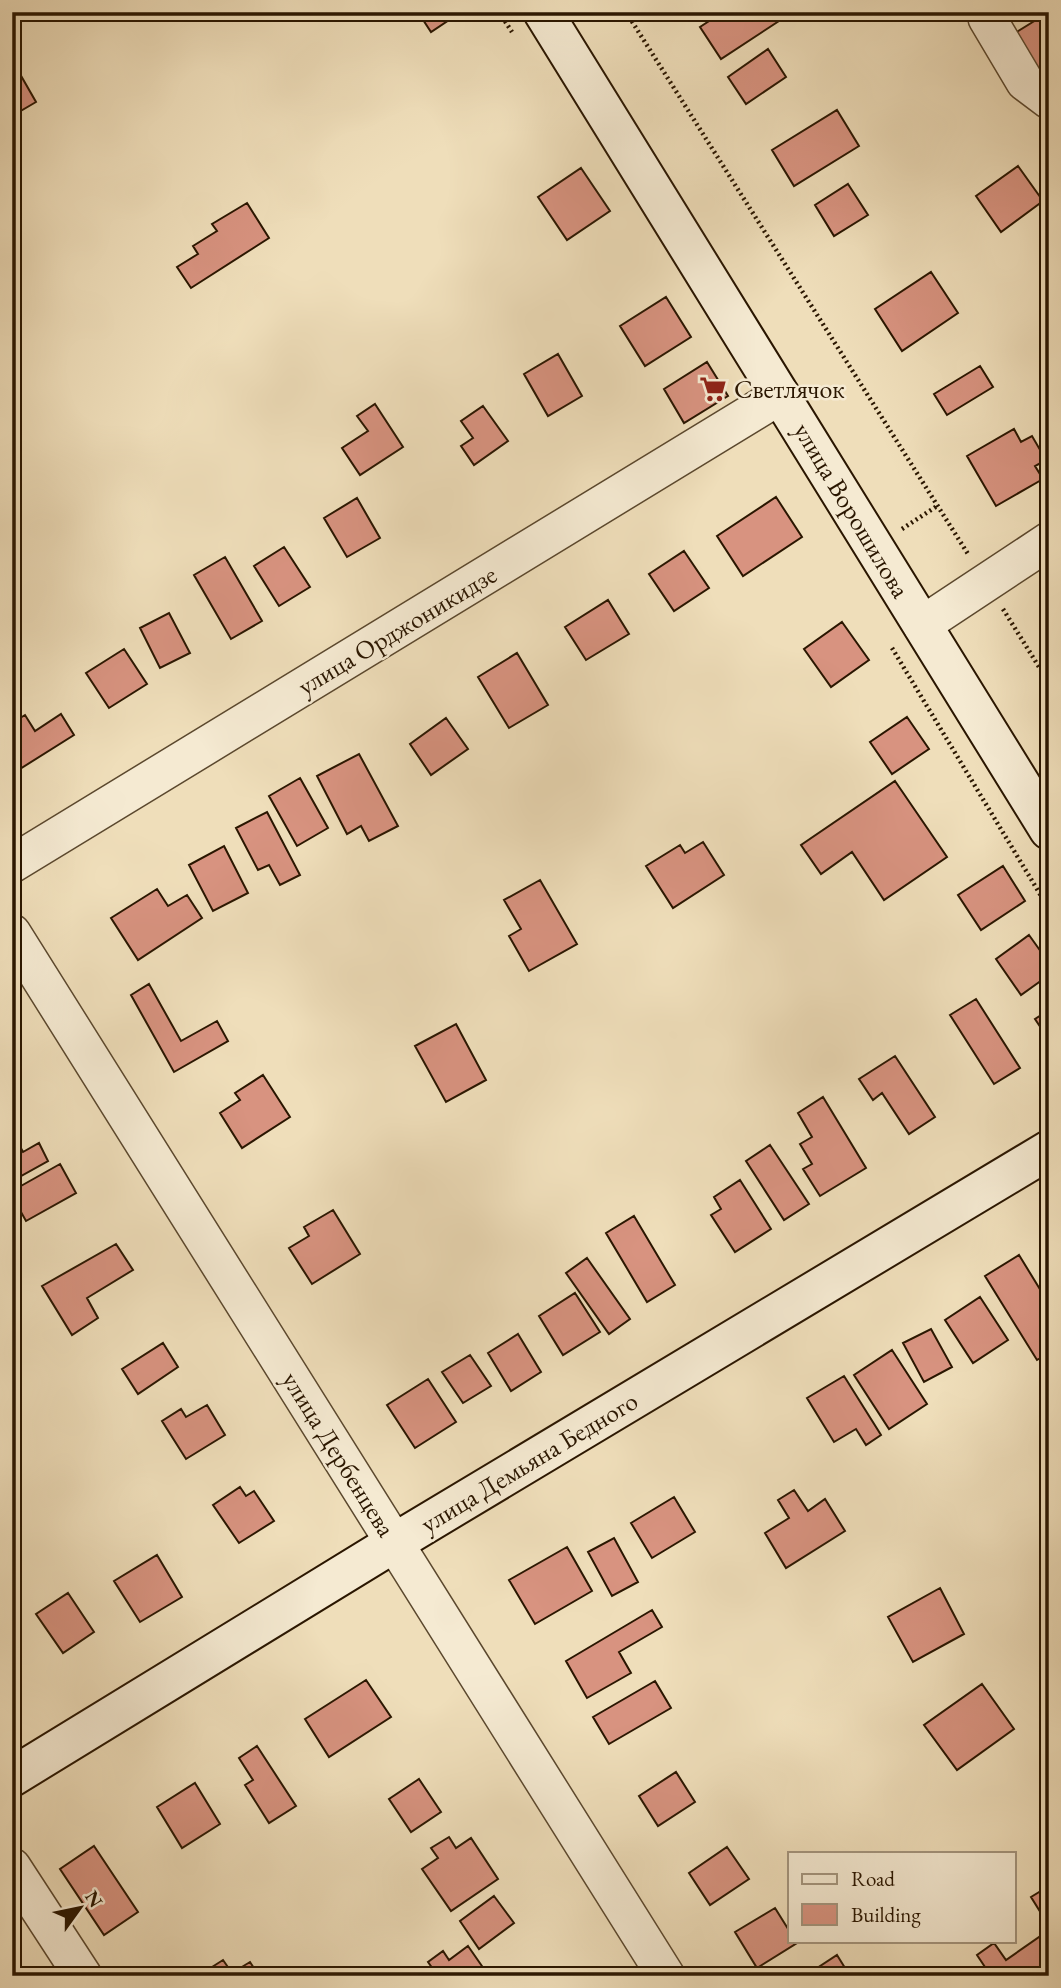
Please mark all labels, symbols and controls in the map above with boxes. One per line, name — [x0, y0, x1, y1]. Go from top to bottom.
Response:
place label: Светлячок — [734, 372, 845, 406]
supermarket icon: Светлячок — [698, 374, 728, 404]
street label: улица Ворошилова — [786, 416, 918, 605]
street label: улица Орджоникидзе — [291, 557, 503, 703]
street label: улица Дербенцева — [275, 1365, 404, 1544]
street label: улица Демьяна Бедного — [414, 1384, 644, 1540]
legend — [788, 1852, 1016, 1942]
text: Road — [851, 1865, 895, 1892]
north arrow — [46, 1872, 116, 1942]
text: N — [79, 1886, 109, 1913]
text: Building — [851, 1901, 921, 1928]

